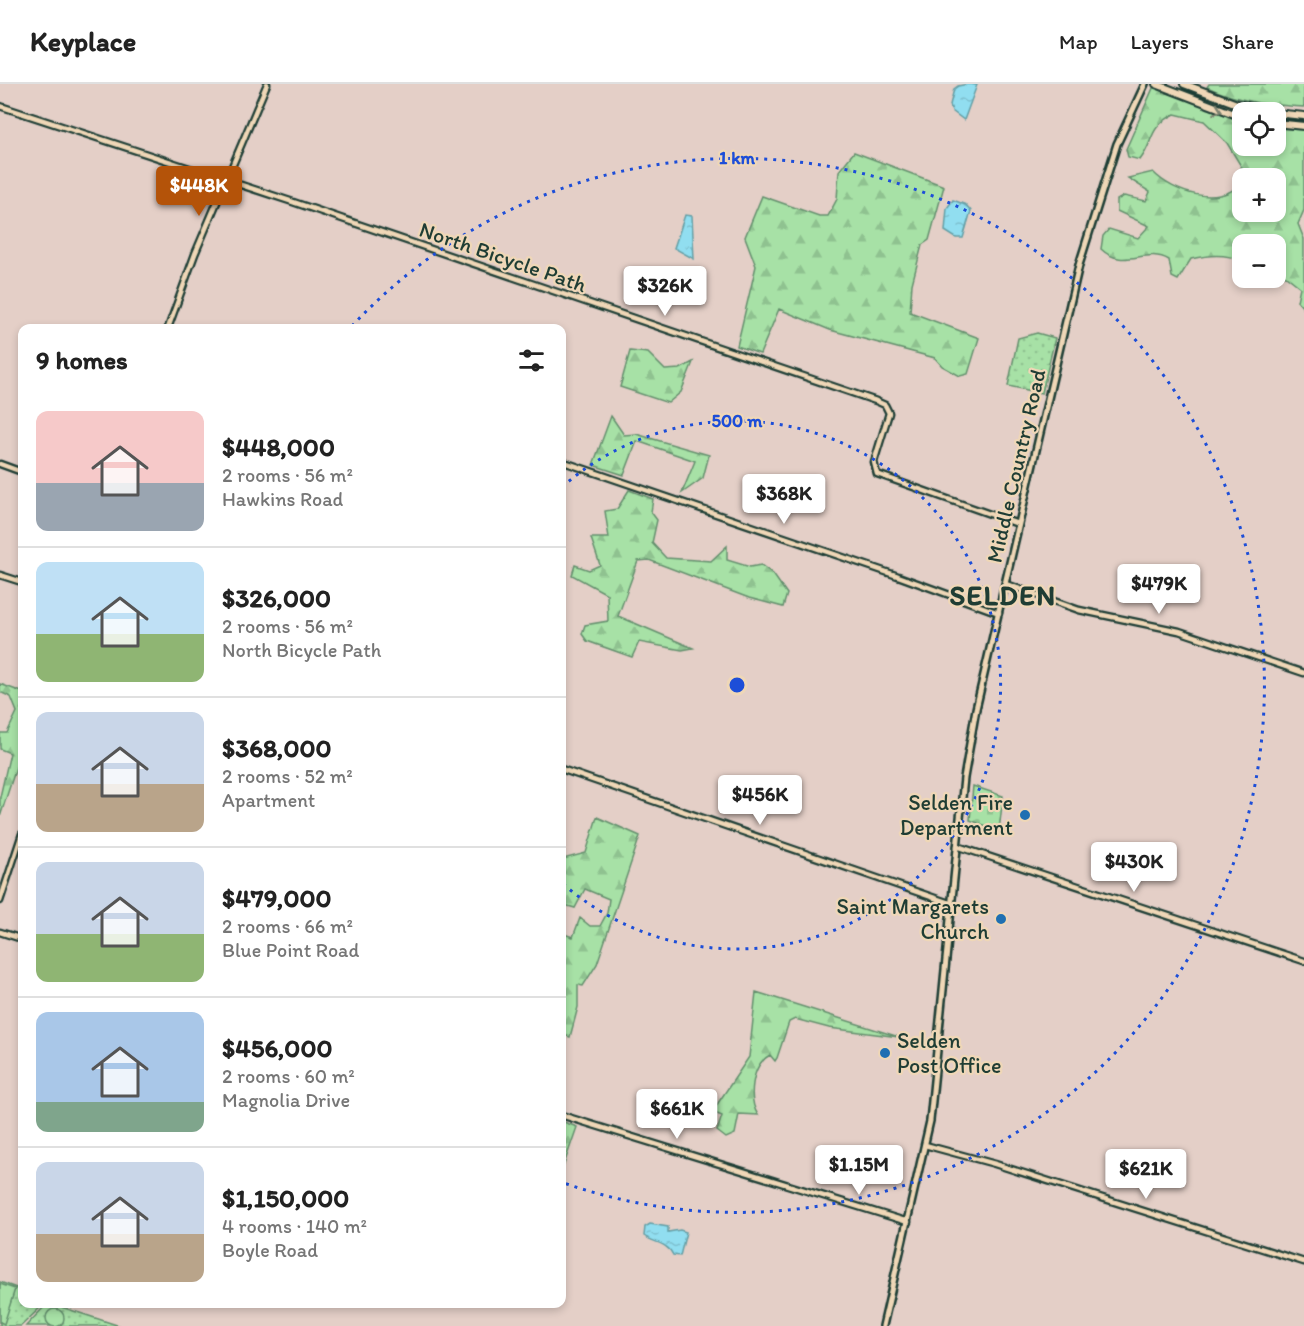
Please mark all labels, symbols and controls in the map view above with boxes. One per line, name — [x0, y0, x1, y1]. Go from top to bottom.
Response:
text: Keyplace — [30, 24, 136, 58]
text: Map — [1059, 29, 1098, 54]
text: Layers — [1131, 29, 1189, 54]
text: Share — [1222, 29, 1274, 54]
one-way arrow — [1212, 102, 1223, 115]
map controls — [1232, 102, 1286, 288]
button: locate — [1232, 102, 1286, 156]
text: 1 km — [719, 147, 756, 169]
pin: $448K — [157, 166, 241, 217]
button: + — [1232, 168, 1286, 222]
text: $448K — [170, 173, 228, 197]
street label: North Bicycle Path — [416, 216, 591, 298]
button: − — [1232, 234, 1286, 288]
pin: $326K — [623, 266, 707, 317]
text: $326K — [638, 273, 692, 297]
text: 9 homes — [36, 344, 128, 376]
icon: filters — [515, 344, 548, 377]
street label: Middle Country Road — [981, 366, 1051, 565]
text: 500 m — [712, 410, 763, 432]
text: $448,000 — [222, 431, 335, 463]
icon: home — [84, 435, 156, 507]
text: 2 rooms · 56 m² — [222, 463, 353, 487]
pin: $368K — [742, 474, 826, 525]
text: $368K — [756, 481, 812, 505]
text: Hawkins Road — [222, 487, 343, 511]
pin: $479K — [1117, 564, 1201, 615]
text: $479K — [1131, 571, 1187, 595]
district label: SELDEN — [949, 578, 1057, 612]
text: $326,000 — [222, 582, 331, 614]
icon: home — [84, 586, 156, 658]
text: 2 rooms · 56 m² — [222, 614, 353, 638]
text: North Bicycle Path — [222, 638, 381, 662]
centre of rings — [727, 675, 747, 695]
text: $368,000 — [222, 732, 332, 764]
icon: home — [84, 736, 156, 808]
text: 2 rooms · 52 m² — [222, 764, 353, 788]
pin: $456K — [718, 775, 802, 826]
text: $456K — [732, 782, 788, 806]
text: Apartment — [222, 788, 315, 812]
place label: Selden Fire Department — [900, 789, 1013, 841]
marker: Selden Fire Department — [1018, 808, 1032, 822]
pin: $430K — [1092, 842, 1176, 893]
text: $430K — [1105, 849, 1163, 873]
text: $479,000 — [222, 882, 332, 914]
icon: home — [84, 886, 156, 958]
place label: Saint Margarets Church — [836, 893, 989, 945]
marker: Saint Margarets Church — [994, 912, 1008, 926]
text: 2 rooms · 66 m² — [222, 914, 353, 938]
text: Blue Point Road — [222, 938, 359, 962]
place label: Selden Post Office — [897, 1027, 1002, 1079]
text: $456,000 — [222, 1032, 332, 1064]
icon: home — [84, 1036, 156, 1108]
marker: Selden Post Office — [878, 1046, 892, 1060]
text: 2 rooms · 60 m² — [222, 1064, 355, 1088]
text: Magnolia Drive — [222, 1088, 350, 1112]
pin: $661K — [635, 1089, 719, 1140]
text: $661K — [650, 1096, 704, 1120]
pin: $1.15M — [810, 1145, 908, 1196]
pin: $621K — [1104, 1149, 1188, 1200]
text: $1.15M — [829, 1152, 889, 1176]
text: $621K — [1119, 1156, 1173, 1180]
text: $1,150,000 — [222, 1182, 349, 1214]
icon: home — [84, 1186, 156, 1258]
text: 4 rooms · 140 m² — [222, 1214, 367, 1238]
text: Boyle Road — [222, 1238, 318, 1262]

